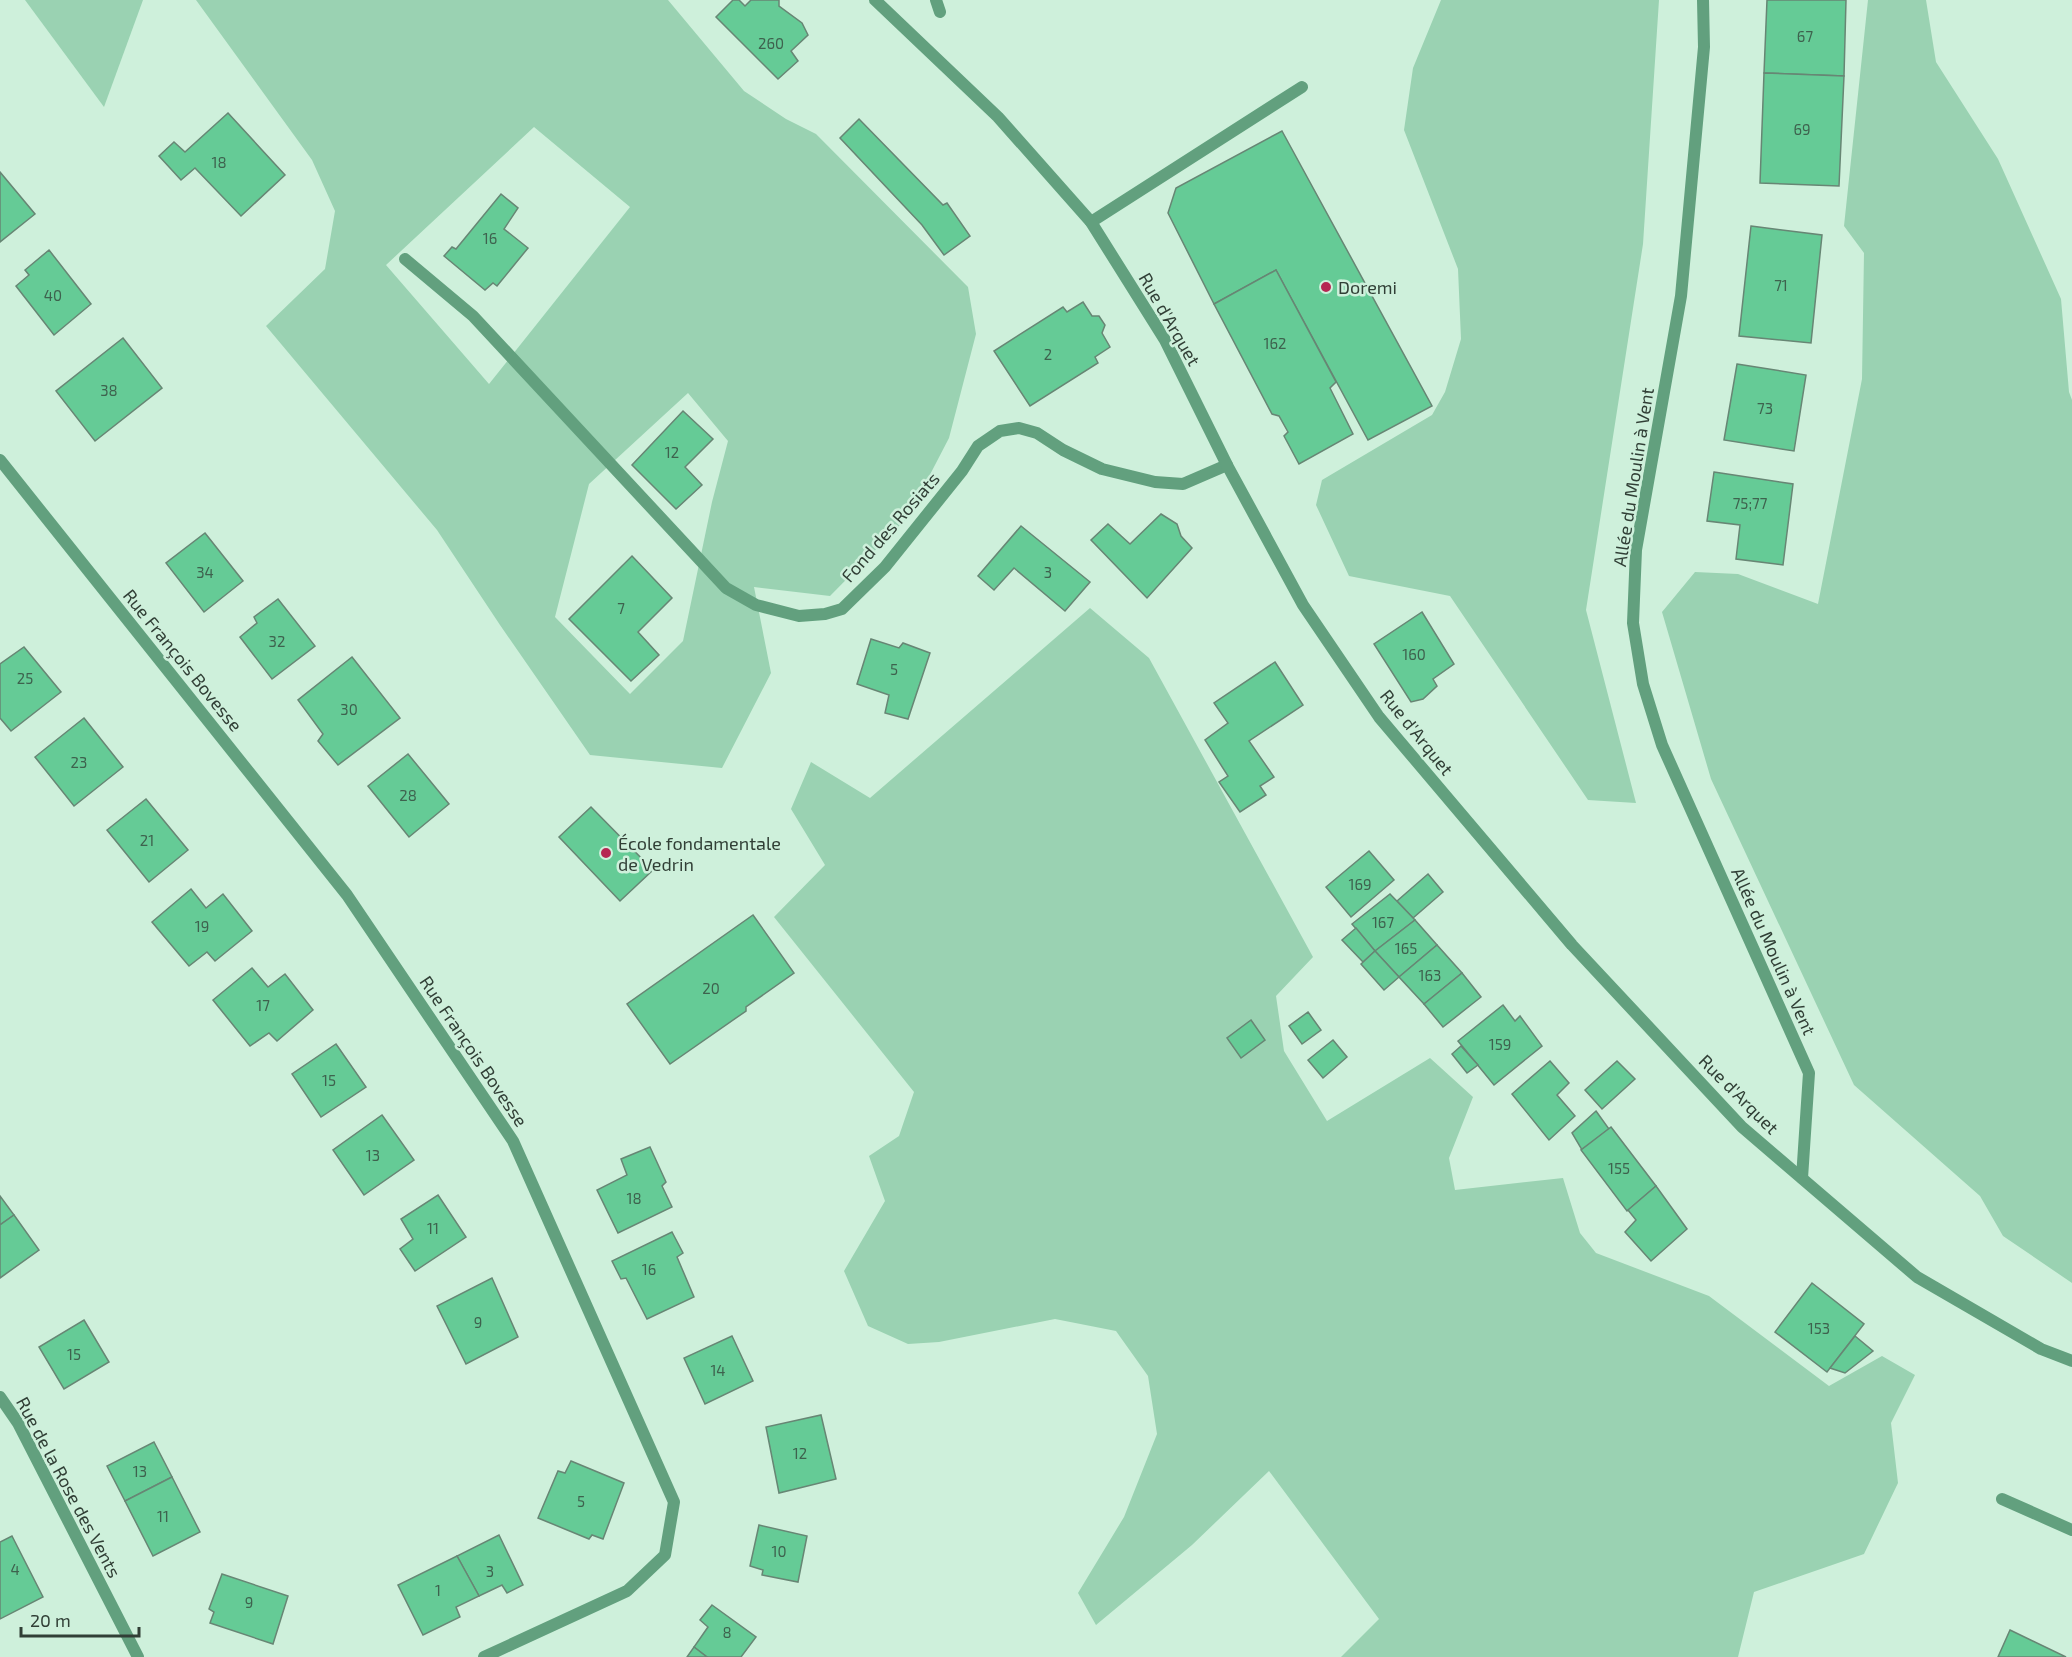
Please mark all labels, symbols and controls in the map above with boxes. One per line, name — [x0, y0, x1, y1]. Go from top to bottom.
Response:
house number: 67 — [1797, 27, 1813, 45]
house number: 260 — [758, 34, 784, 52]
house number: 69 — [1793, 120, 1811, 138]
house number: 18 — [211, 153, 227, 171]
house number: 16 — [483, 229, 497, 247]
street label: Rue d'Arquet — [1135, 269, 1206, 370]
place label: Doremi — [1338, 276, 1397, 298]
house number: 71 — [1774, 276, 1788, 294]
marker: Doremi — [1319, 280, 1333, 294]
house number: 40 — [44, 286, 62, 304]
house number: 162 — [1264, 334, 1286, 352]
house number: 2 — [1044, 345, 1052, 363]
house number: 38 — [100, 381, 118, 399]
street label: Allée du Moulin à Vent — [1608, 386, 1658, 568]
house number: 73 — [1757, 399, 1773, 417]
house number: 12 — [665, 443, 679, 461]
street label: Fond des Rosiats — [836, 468, 944, 586]
house number: 75;77 — [1733, 494, 1768, 512]
house number: 34 — [196, 563, 214, 581]
house number: 3 — [1044, 563, 1052, 581]
street label: Rue François Bovesse — [118, 584, 247, 736]
house number: 7 — [617, 599, 625, 617]
house number: 32 — [269, 632, 285, 650]
house number: 160 — [1402, 645, 1426, 663]
house number: 5 — [890, 660, 898, 678]
house number: 25 — [17, 669, 33, 687]
street label: Rue d'Arquet — [1376, 685, 1458, 779]
house number: 30 — [340, 700, 358, 718]
house number: 23 — [71, 753, 87, 771]
house number: 28 — [399, 786, 417, 804]
house number: 21 — [140, 831, 154, 849]
place label: École fondamentale de Vedrin — [618, 832, 781, 875]
marker: École fondamentale de Vedrin — [599, 846, 613, 860]
street label: Allée du Moulin à Vent — [1727, 864, 1821, 1038]
house number: 169 — [1348, 875, 1372, 893]
house number: 167 — [1372, 913, 1394, 931]
house number: 19 — [195, 917, 209, 935]
house number: 165 — [1395, 939, 1417, 957]
house number: 163 — [1419, 966, 1441, 984]
street label: Rue François Bovesse — [415, 972, 533, 1131]
house number: 20 — [702, 979, 720, 997]
house number: 17 — [256, 996, 270, 1014]
house number: 159 — [1489, 1035, 1511, 1053]
street label: Rue d'Arquet — [1695, 1050, 1784, 1139]
house number: 15 — [322, 1071, 336, 1089]
house number: 13 — [366, 1146, 380, 1164]
house number: 155 — [1608, 1159, 1630, 1177]
house number: 18 — [626, 1189, 642, 1207]
house number: 11 — [427, 1219, 439, 1237]
house number: 16 — [642, 1260, 656, 1278]
house number: 9 — [474, 1313, 482, 1331]
house number: 153 — [1808, 1319, 1830, 1337]
house number: 15 — [67, 1345, 81, 1363]
house number: 14 — [710, 1361, 726, 1379]
street label: Rue de la Rose des Vents — [12, 1393, 126, 1581]
house number: 12 — [793, 1444, 807, 1462]
house number: 13 — [133, 1462, 147, 1480]
house number: 5 — [577, 1492, 585, 1510]
house number: 11 — [157, 1507, 169, 1525]
house number: 10 — [771, 1542, 787, 1560]
house number: 4 — [10, 1560, 20, 1578]
house number: 3 — [486, 1562, 494, 1580]
house number: 1 — [435, 1581, 441, 1599]
house number: 9 — [245, 1593, 253, 1611]
scale bar — [21, 1600, 140, 1638]
text: 20 m — [30, 1609, 71, 1631]
house number: 8 — [722, 1623, 732, 1641]

